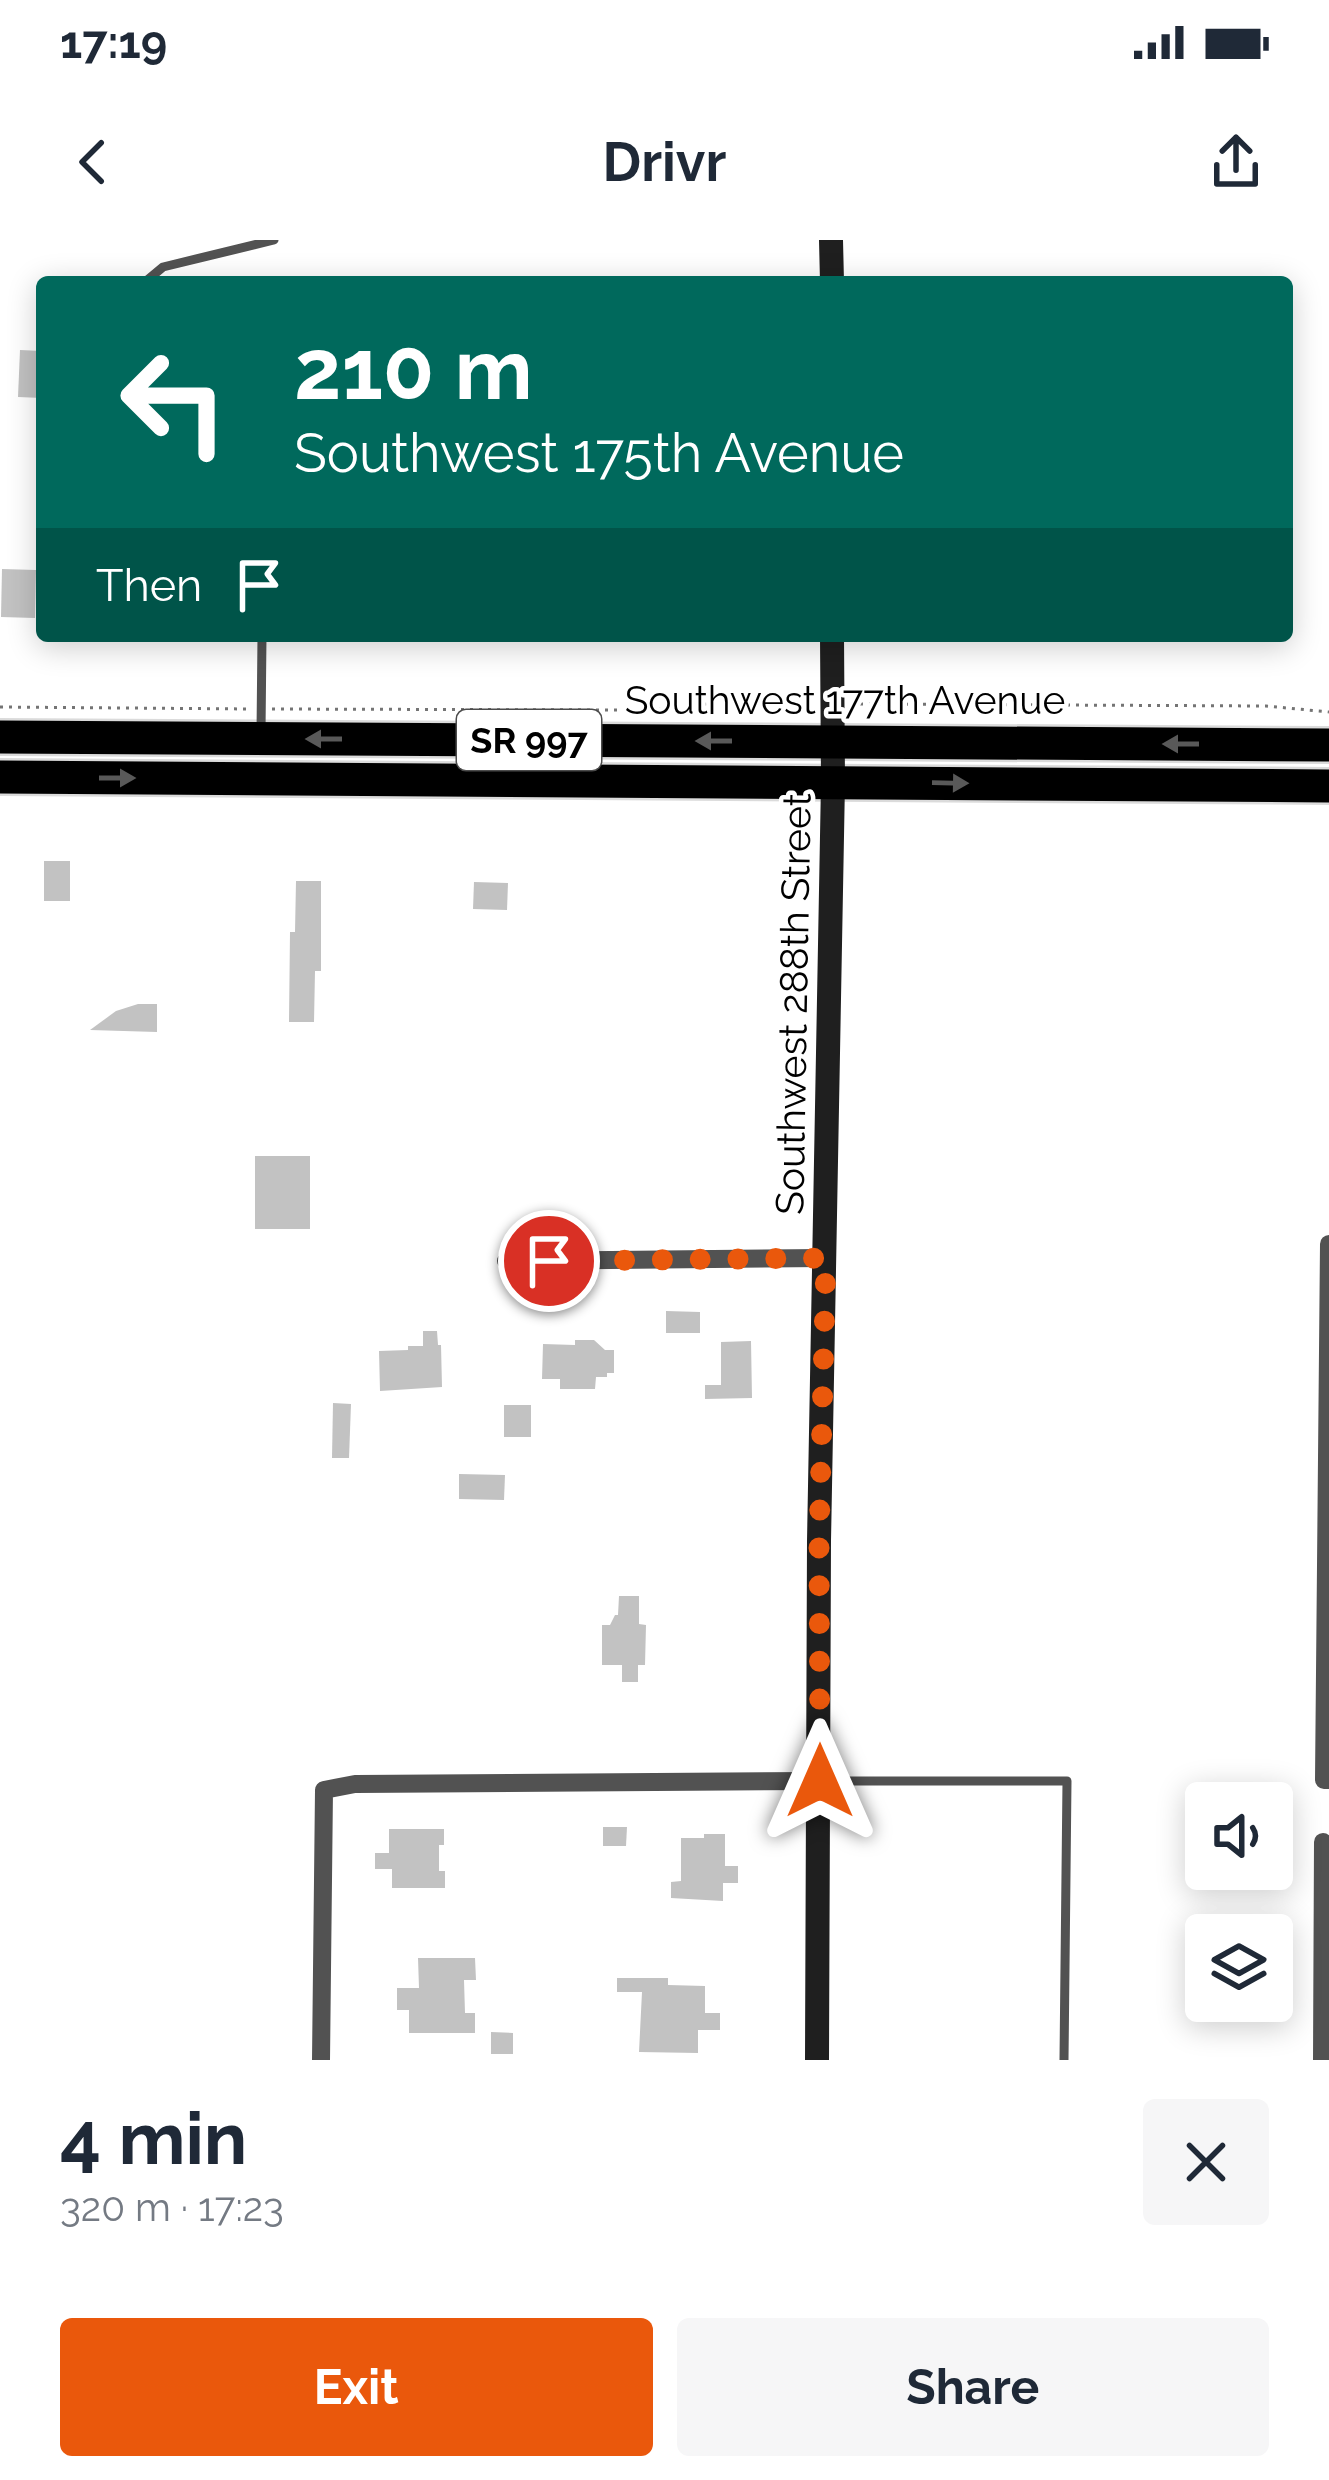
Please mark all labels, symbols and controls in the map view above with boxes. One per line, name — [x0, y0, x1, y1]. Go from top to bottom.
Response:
text: 17:19 — [60, 16, 167, 69]
icon: back — [60, 129, 126, 195]
icon: share — [1203, 129, 1269, 195]
text: Drivr — [603, 130, 726, 194]
text: 210 m — [294, 320, 533, 419]
icon: left — [96, 324, 252, 480]
text: Southwest 175th Avenue — [294, 421, 904, 485]
icon: arrive — [226, 552, 292, 618]
text: Then — [96, 559, 202, 612]
street label: Southwest 177th Avenue — [625, 677, 1065, 723]
road number: SR 997 — [457, 710, 601, 770]
one-way arrow — [304, 729, 342, 748]
one-way arrow — [694, 731, 732, 751]
one-way arrow — [1161, 734, 1199, 754]
one-way arrow — [99, 768, 137, 788]
one-way arrow — [932, 773, 970, 793]
street label: Southwest 288th Street — [766, 793, 820, 1215]
pin — [498, 1210, 600, 1312]
icon: arrive — [516, 1228, 582, 1294]
position arrow — [757, 1718, 883, 1844]
map controls — [1185, 1782, 1293, 2022]
button: sound — [1185, 1782, 1293, 1890]
button: layers — [1185, 1914, 1293, 2022]
text: 4 min — [60, 2096, 247, 2181]
button: close — [1143, 2099, 1269, 2225]
text: 320 m · 17:23 — [60, 2184, 284, 2230]
button: Exit — [60, 2318, 653, 2456]
button: Share — [677, 2318, 1269, 2456]

